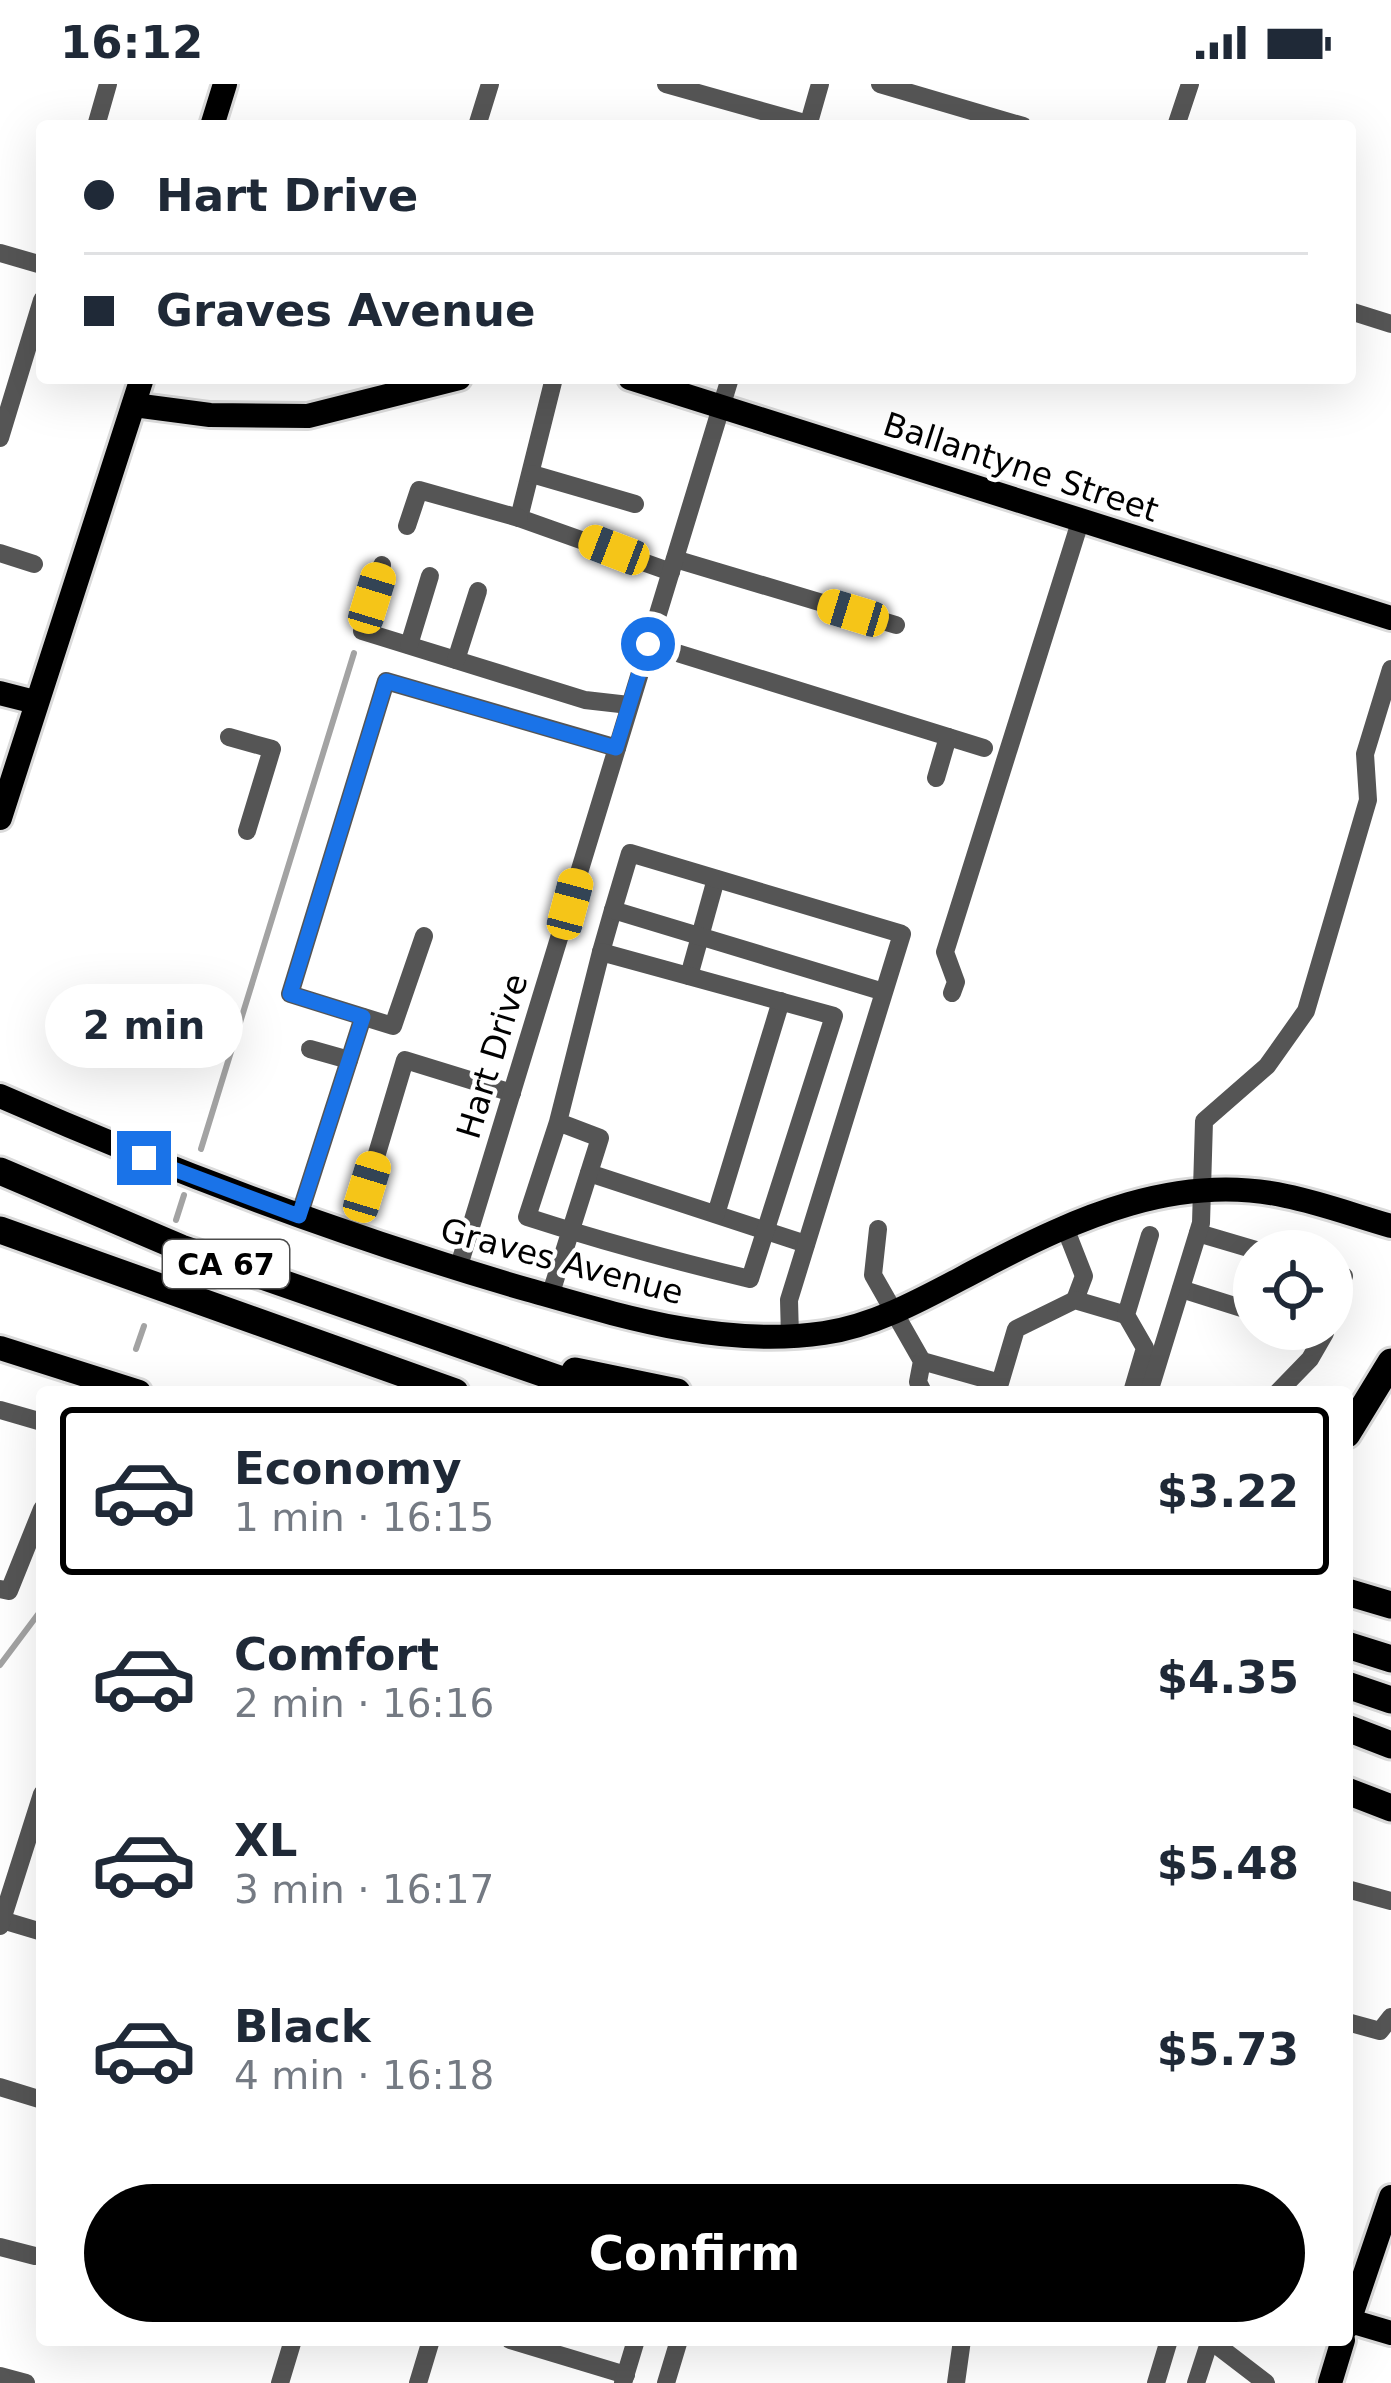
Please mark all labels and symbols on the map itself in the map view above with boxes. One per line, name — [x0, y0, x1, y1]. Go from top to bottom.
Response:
street label: Ballantyne Street — [879, 404, 1163, 530]
car — [574, 520, 654, 580]
car — [344, 558, 400, 638]
car — [813, 585, 893, 641]
route start — [621, 617, 675, 671]
car — [543, 865, 597, 943]
street label: Hart Drive — [448, 969, 536, 1143]
callout: 2 min — [45, 984, 243, 1068]
route end — [117, 1131, 171, 1185]
car — [339, 1147, 395, 1227]
street label: Graves Avenue — [436, 1210, 688, 1312]
road number: CA 67 — [163, 1240, 289, 1288]

